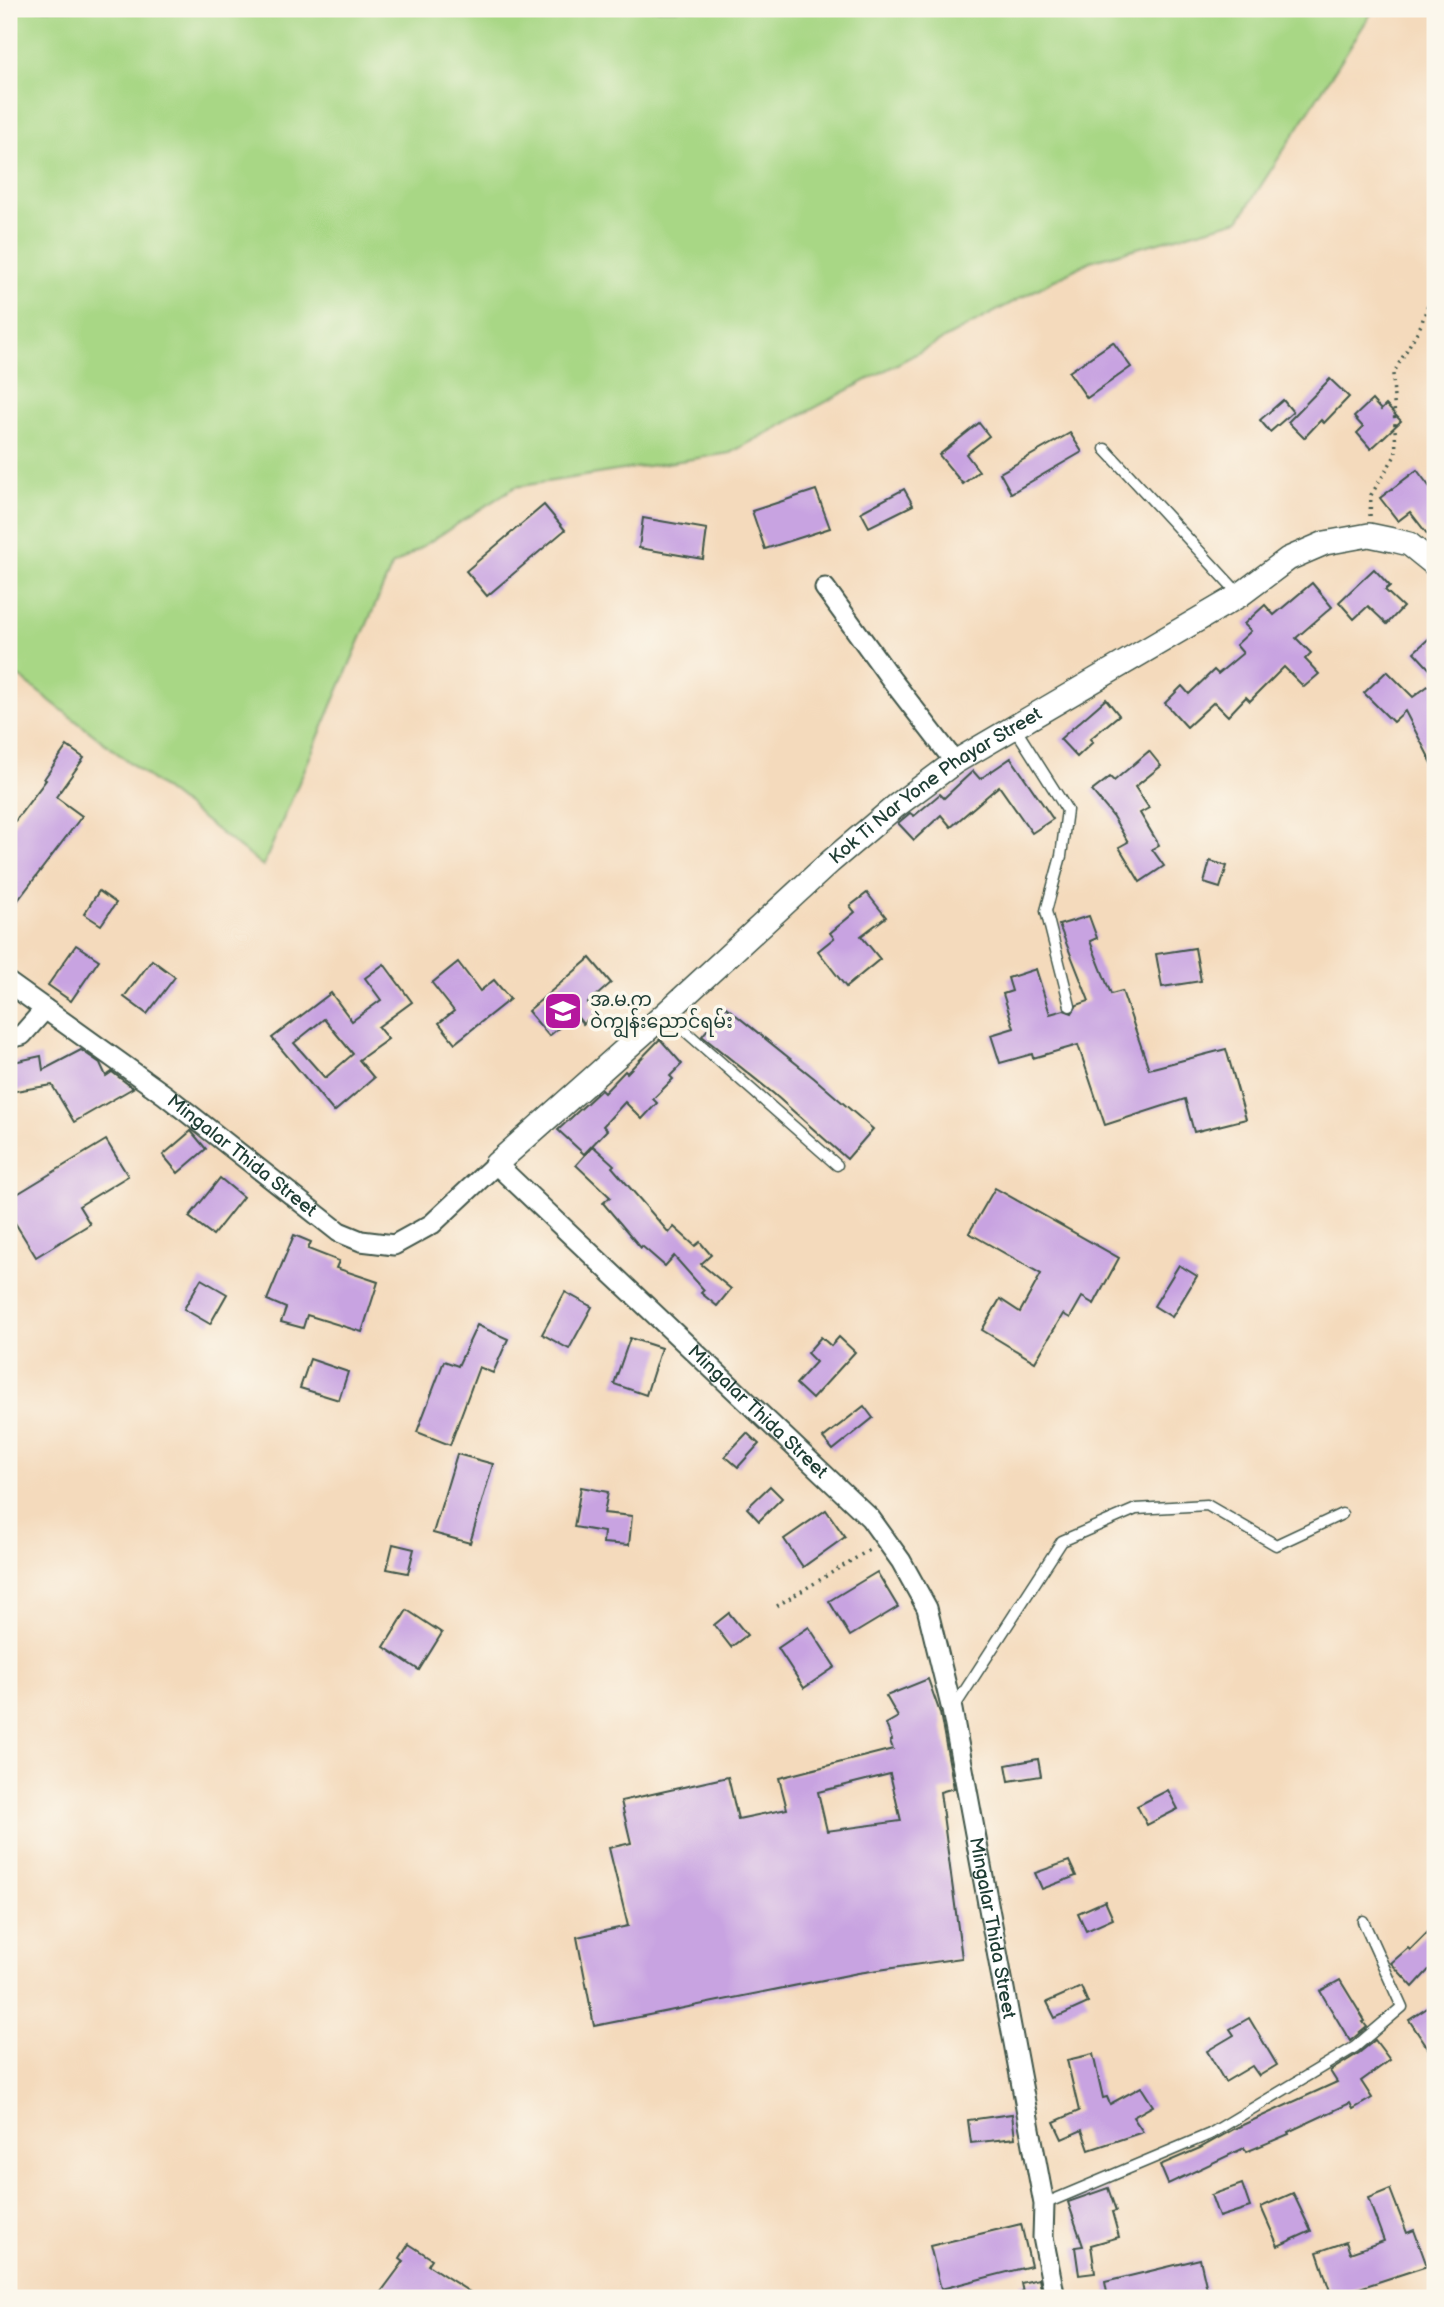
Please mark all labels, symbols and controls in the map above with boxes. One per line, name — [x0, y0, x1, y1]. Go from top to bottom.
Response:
street label: Kok Ti Nar Yone Phayar Street — [825, 702, 1046, 869]
place label: အ.မ.က ဝဲကျွန်းညောင်ရမ်း — [590, 989, 733, 1039]
school or university icon: အ.မ.က ဝဲကျွန်းညောင်ရမ်း — [542, 990, 584, 1032]
street label: Mingalar Thida Street — [162, 1090, 322, 1222]
street label: Mingalar Thida Street — [683, 1340, 833, 1483]
street label: Mingalar Thida Street — [964, 1835, 1021, 2021]

